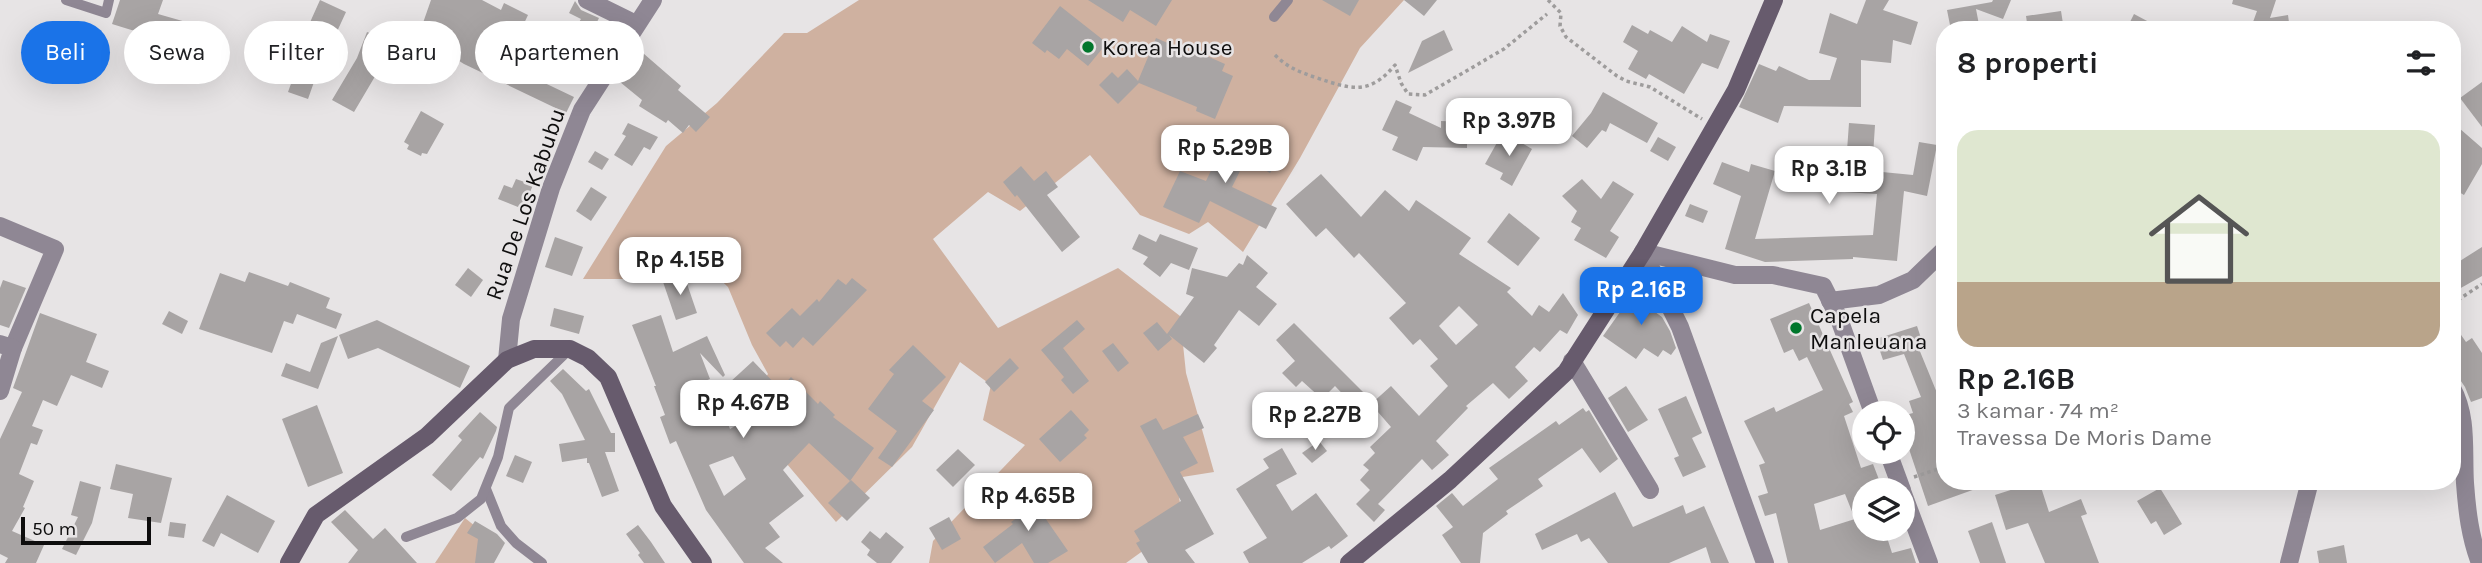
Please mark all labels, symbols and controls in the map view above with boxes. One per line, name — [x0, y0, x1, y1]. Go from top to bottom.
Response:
chip: Beli — [21, 21, 110, 84]
chip: Sewa — [124, 21, 230, 84]
chip: Filter — [244, 21, 348, 84]
chip: Baru — [362, 21, 461, 84]
chip: Apartemen — [475, 21, 644, 84]
place label: Korea House — [1102, 34, 1233, 61]
marker: Korea House — [1080, 39, 1096, 55]
icon: filters — [2402, 44, 2440, 82]
text: 8 properti — [1957, 45, 2099, 81]
pin: Rp 3.97B — [1437, 99, 1581, 158]
street label: Rua De Los Kabubu — [480, 105, 571, 304]
text: Rp 3.97B — [1462, 107, 1556, 134]
pin: Rp 5.29B — [1153, 125, 1297, 185]
text: Rp 5.29B — [1177, 134, 1273, 161]
pin: Rp 3.1B — [1764, 146, 1894, 206]
text: Rp 3.1B — [1790, 155, 1868, 182]
icon: home — [2136, 176, 2262, 302]
pin: Rp 4.15B — [608, 238, 752, 297]
text: Rp 4.15B — [635, 246, 725, 273]
pin: Rp 2.16B — [1569, 268, 1713, 327]
text: Rp 2.16B — [1596, 276, 1686, 303]
place label: Capela Manleuana — [1810, 302, 1927, 355]
marker: Capela Manleuana — [1788, 320, 1804, 336]
text: Rp 2.16B — [1957, 361, 2075, 397]
pin: Rp 4.67B — [671, 380, 815, 440]
text: Rp 4.67B — [696, 389, 790, 416]
pin: Rp 2.27B — [1243, 392, 1387, 452]
text: 3 kamar · 74 m² — [1957, 397, 2119, 424]
text: Rp 2.27B — [1268, 401, 1362, 428]
map controls — [1852, 401, 1915, 541]
button: locate — [1852, 401, 1915, 464]
text: Travessa De Moris Dame — [1957, 424, 2212, 451]
pin: Rp 4.65B — [956, 474, 1100, 533]
button: layers — [1852, 478, 1915, 541]
text: Rp 4.65B — [980, 482, 1076, 509]
scale bar — [21, 514, 150, 546]
text: 50 m — [32, 518, 76, 540]

